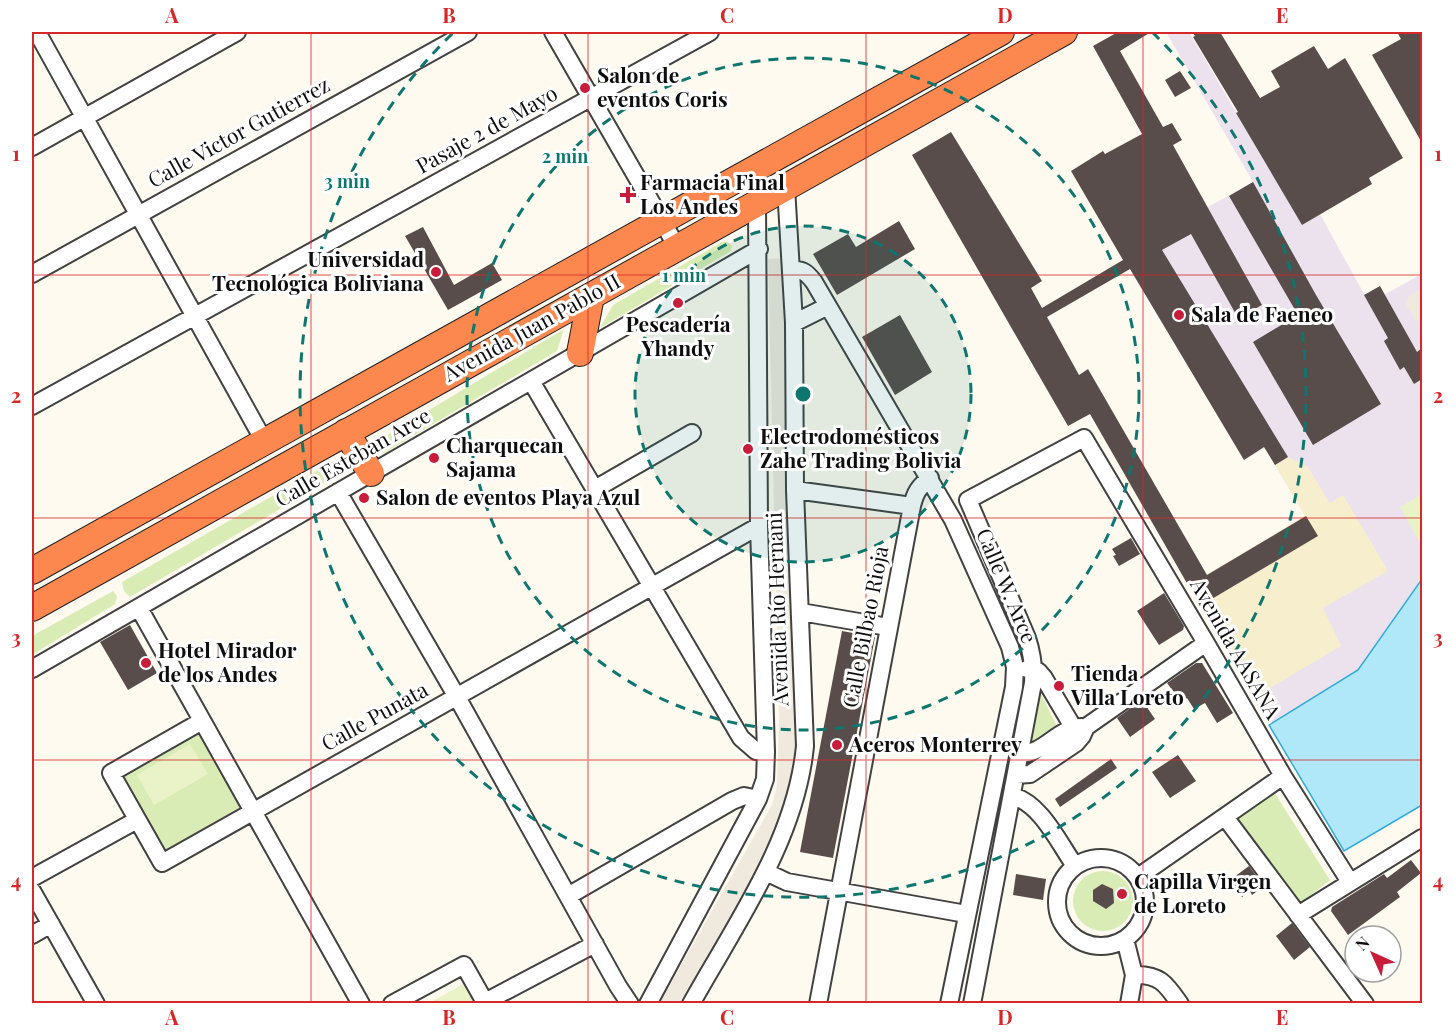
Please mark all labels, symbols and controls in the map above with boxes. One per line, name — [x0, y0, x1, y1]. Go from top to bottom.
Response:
text: A — [164, 1, 179, 28]
text: B — [442, 1, 456, 28]
text: C — [720, 1, 734, 28]
text: D — [997, 1, 1013, 28]
text: E — [1276, 1, 1288, 28]
place label: Salon de eventos Coris — [597, 60, 728, 112]
street label: Calle Victor Gutierrez — [142, 70, 334, 193]
street label: Pasaje 2 de Mayo — [410, 78, 562, 179]
marker: Salon de eventos Coris — [578, 81, 592, 95]
text: 1 — [12, 139, 20, 166]
text: 1 — [1434, 139, 1442, 166]
text: 2 min — [542, 144, 588, 168]
place label: Farmacia Final Los Andes — [640, 167, 785, 219]
text: 3 min — [324, 169, 370, 193]
marker: Farmacia Final Los Andes — [621, 188, 635, 202]
place label: Universidad Tecnológica Boliviana — [212, 244, 424, 296]
text: 1 min — [662, 263, 706, 287]
marker: Universidad Tecnológica Boliviana — [429, 265, 443, 279]
street label: Avenida Juan Pablo II — [437, 266, 625, 387]
marker: Pescadería Yhandy — [671, 296, 685, 310]
place label: Sala de Faeneo — [1191, 299, 1333, 327]
marker: Sala de Faeneo — [1172, 308, 1186, 322]
place label: Pescadería Yhandy — [625, 309, 731, 361]
text: 2 — [11, 381, 21, 408]
text: 2 — [1433, 381, 1443, 408]
centre of rings — [793, 384, 813, 404]
street label: Calle Esteban Arce — [269, 400, 435, 512]
place label: Electrodomésticos Zahe Trading Bolivia — [760, 421, 962, 473]
place label: Charquecan Sajama — [446, 430, 564, 482]
marker: Electrodomésticos Zahe Trading Bolivia — [741, 442, 755, 456]
marker: Charquecan Sajama — [427, 451, 441, 465]
place label: Salon de eventos Playa Azul — [376, 482, 641, 510]
marker: Salon de eventos Playa Azul — [357, 491, 371, 505]
street label: Avenida Río Hernani — [759, 512, 793, 707]
street label: Calle W. Arce — [971, 523, 1045, 647]
street label: Calle Bilbao Rioja — [835, 543, 894, 710]
street label: Avenida AASANA — [1185, 572, 1289, 724]
text: 3 — [11, 623, 21, 650]
text: 3 — [1433, 623, 1443, 650]
place label: Hotel Mirador de los Andes — [158, 635, 297, 687]
marker: Hotel Mirador de los Andes — [139, 656, 153, 670]
place label: Tienda Villa Loreto — [1070, 658, 1184, 710]
street label: Calle Punata — [316, 674, 433, 756]
marker: Tienda Villa Loreto — [1052, 679, 1066, 693]
place label: Aceros Monterrey — [848, 729, 1022, 757]
marker: Aceros Monterrey — [830, 738, 844, 752]
text: 4 — [11, 866, 21, 893]
place label: Capilla Virgen de Loreto — [1134, 866, 1272, 918]
text: 4 — [1433, 866, 1443, 893]
marker: Capilla Virgen de Loreto — [1115, 887, 1129, 901]
north arrow — [1343, 924, 1403, 984]
text: N — [1351, 931, 1374, 955]
text: A — [164, 1003, 179, 1030]
text: B — [442, 1003, 456, 1030]
text: C — [720, 1003, 734, 1030]
text: D — [997, 1003, 1013, 1030]
text: E — [1276, 1003, 1288, 1030]

